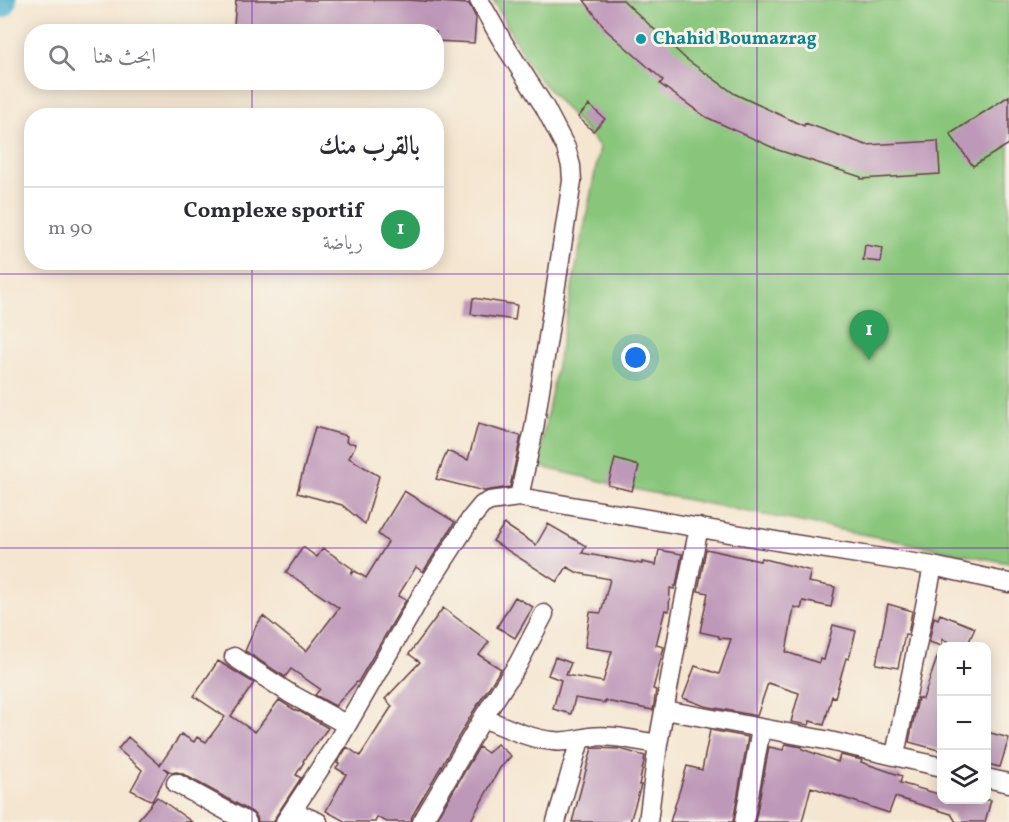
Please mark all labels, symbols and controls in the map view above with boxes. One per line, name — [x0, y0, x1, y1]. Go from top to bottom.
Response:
search box — [24, 24, 444, 90]
place label: Chahid Boumazrag — [653, 27, 817, 52]
marker: Chahid Boumazrag — [634, 32, 648, 46]
icon: search — [45, 41, 78, 74]
text: ابحث هنا — [93, 42, 156, 73]
text: بالقرب منك — [319, 129, 420, 165]
text: Complexe sportif — [184, 196, 363, 227]
text: 90 m — [48, 215, 93, 243]
text: 1 — [396, 215, 405, 243]
text: رياضة — [323, 230, 363, 258]
pin: 1 — [850, 310, 888, 360]
your location — [621, 343, 650, 372]
map controls — [937, 642, 991, 804]
button: + — [937, 642, 991, 696]
button: − — [937, 696, 991, 750]
button: layers — [937, 750, 991, 804]

